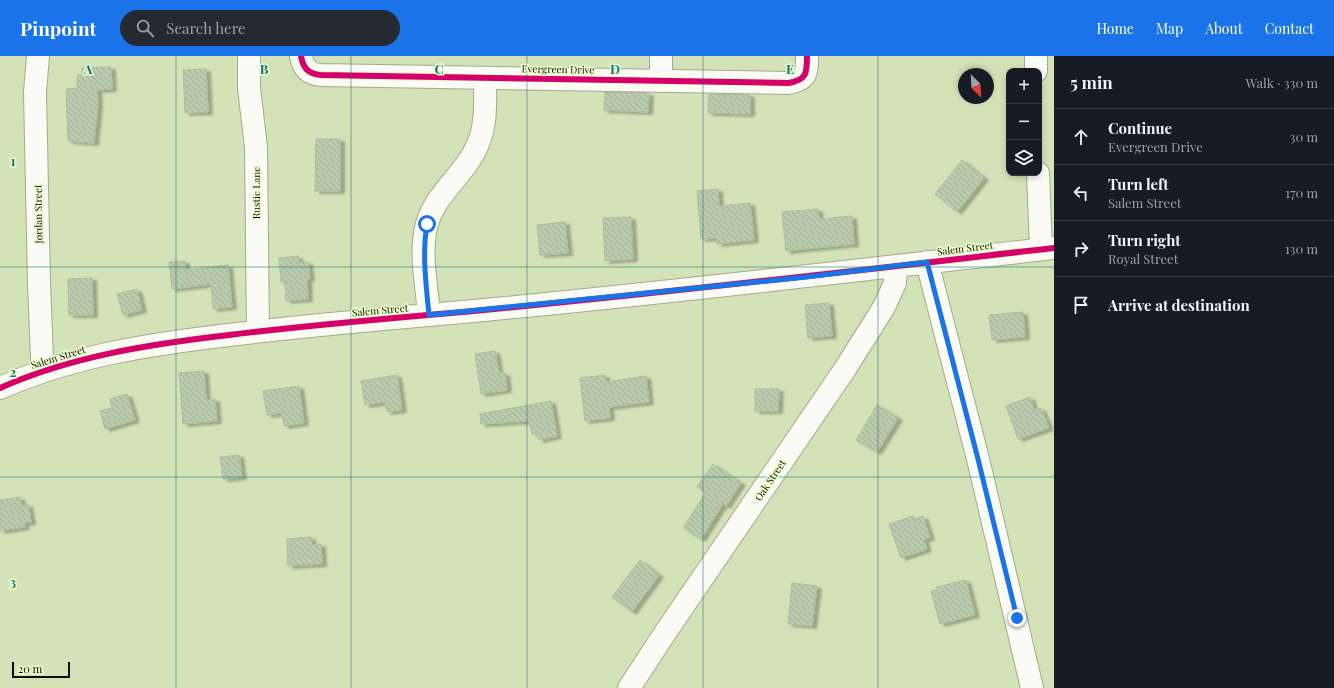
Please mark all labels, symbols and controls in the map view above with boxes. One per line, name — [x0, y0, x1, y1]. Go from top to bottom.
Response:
search box — [120, 10, 400, 46]
text: Pinpoint — [20, 15, 96, 41]
icon: search — [134, 17, 156, 39]
text: Search here — [166, 18, 246, 38]
text: Home — [1096, 19, 1134, 38]
text: Map — [1156, 19, 1183, 38]
text: About — [1205, 19, 1243, 38]
text: Contact — [1265, 19, 1314, 38]
text: A — [83, 60, 93, 77]
text: B — [260, 60, 269, 77]
text: C — [434, 60, 444, 77]
text: D — [610, 60, 620, 77]
text: E — [786, 60, 794, 77]
street label: Evergreen Drive — [521, 61, 595, 77]
north arrow — [958, 68, 994, 104]
map controls — [1006, 68, 1042, 176]
button: + — [1006, 68, 1042, 104]
text: 5 min — [1070, 71, 1113, 93]
text: Walk · 330 m — [1245, 74, 1318, 91]
button: − — [1006, 104, 1042, 140]
text: Continue — [1108, 118, 1172, 138]
icon: ahead — [1070, 126, 1092, 148]
text: 30 m — [1290, 128, 1318, 145]
text: Evergreen Drive — [1108, 138, 1203, 155]
button: layers — [1006, 140, 1042, 176]
text: 1 — [11, 152, 16, 169]
street label: Rustic Lane — [249, 167, 263, 219]
text: Turn left — [1108, 174, 1169, 194]
icon: left — [1070, 182, 1092, 204]
street label: Jordan Street — [30, 184, 46, 245]
text: 170 m — [1285, 184, 1318, 201]
text: Salem Street — [1108, 194, 1181, 211]
route start — [418, 215, 436, 233]
text: Turn right — [1108, 230, 1181, 250]
street label: Salem Street — [936, 238, 994, 258]
icon: right — [1070, 238, 1092, 260]
text: 130 m — [1285, 240, 1318, 257]
text: Royal Street — [1108, 250, 1178, 267]
icon: arrive — [1070, 294, 1092, 316]
text: Arrive at destination — [1108, 295, 1250, 315]
street label: Salem Street — [351, 301, 409, 319]
street label: Salem Street — [29, 342, 87, 372]
text: 2 — [10, 363, 17, 380]
street label: Oak Street — [751, 456, 789, 503]
text: 3 — [10, 573, 16, 590]
route end — [1008, 609, 1026, 627]
scale bar — [12, 660, 70, 679]
text: 20 m — [18, 661, 42, 676]

